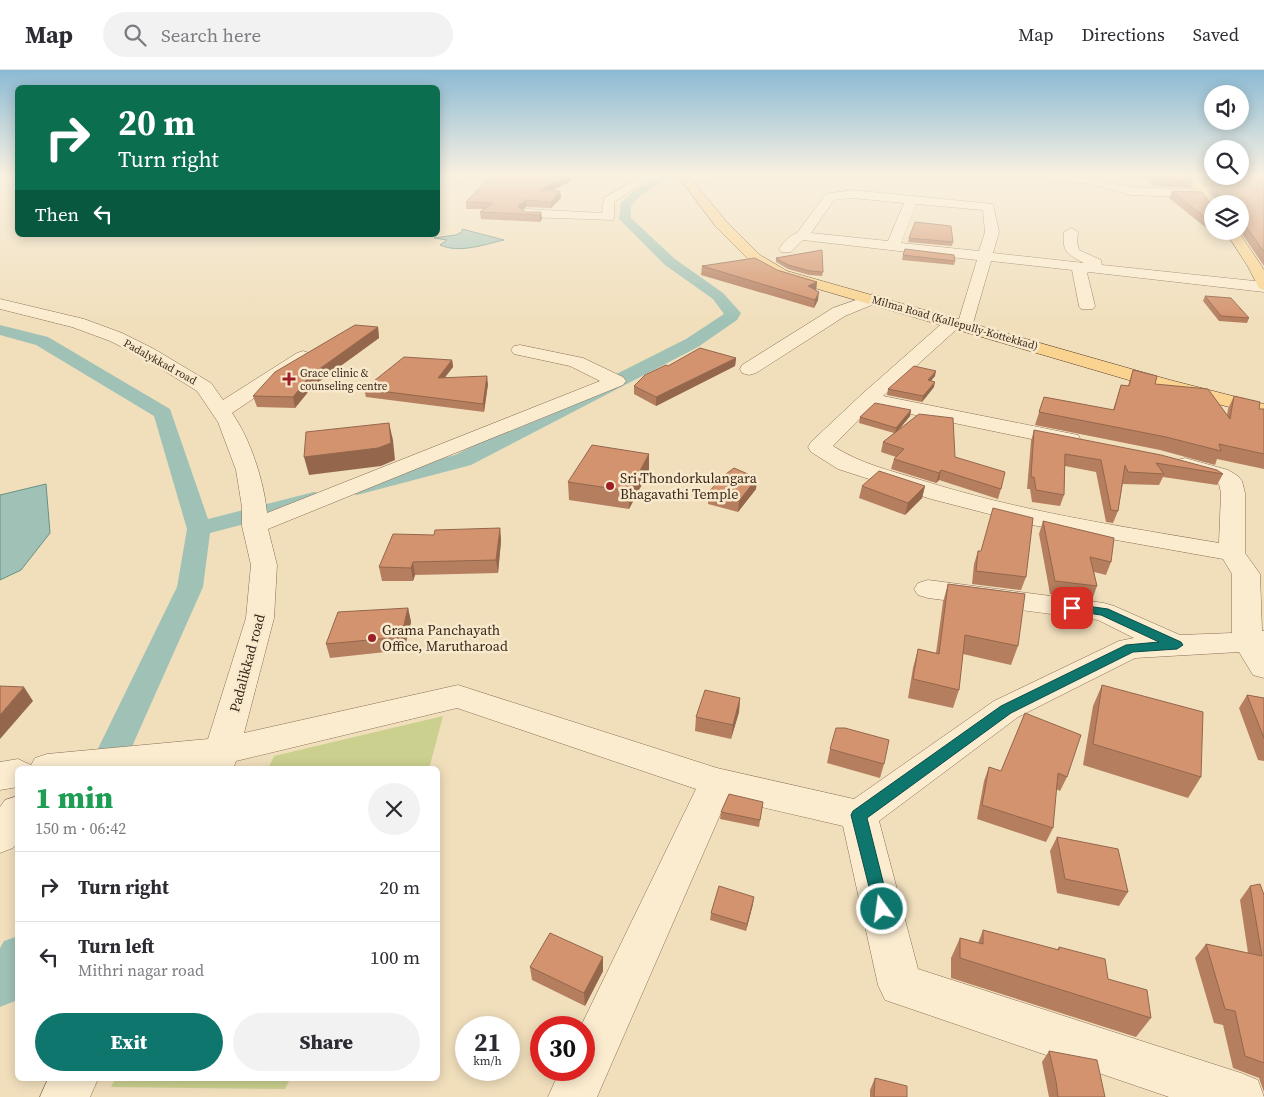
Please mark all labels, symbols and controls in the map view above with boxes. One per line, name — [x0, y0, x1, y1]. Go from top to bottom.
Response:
search box — [103, 12, 453, 57]
text: Map — [25, 18, 73, 51]
icon: search — [121, 21, 149, 49]
text: Search here — [161, 22, 261, 48]
text: Map — [1018, 22, 1054, 47]
text: Directions — [1082, 22, 1165, 47]
text: Saved — [1193, 22, 1239, 47]
map controls — [1204, 85, 1249, 240]
button: sound — [1204, 85, 1249, 130]
text: 20 m — [118, 99, 195, 147]
icon: right — [35, 105, 100, 170]
button: search — [1204, 140, 1249, 185]
text: Turn right — [118, 144, 219, 174]
button: layers — [1204, 195, 1249, 240]
icon: left — [89, 200, 117, 228]
text: Then — [35, 201, 79, 227]
street label: Milma Road (Kallepully-Kottekkad) — [870, 292, 1040, 354]
street label: Padalykkad road — [121, 336, 200, 389]
place label: Grace clinic & counseling centre — [300, 366, 388, 394]
marker: Grace clinic & counseling centre — [282, 372, 296, 386]
place label: Sri Thondorkulangara Bhagavathi Temple — [620, 468, 758, 504]
marker: Sri Thondorkulangara Bhagavathi Temple — [604, 480, 616, 492]
pin — [1051, 587, 1093, 629]
icon: arrive — [1058, 594, 1086, 622]
street label: Padalikkad road — [224, 612, 270, 714]
place label: Grama Panchayath Office, Marutharoad — [382, 620, 508, 656]
marker: Grama Panchayath Office, Marutharoad — [366, 632, 378, 644]
text: 1 min — [35, 777, 113, 818]
button: close — [368, 783, 420, 835]
text: 150 m · 06:42 — [35, 817, 126, 839]
icon: right — [35, 873, 63, 901]
text: Turn right — [78, 874, 169, 900]
text: 20 m — [379, 874, 420, 900]
position arrow — [855, 882, 907, 934]
text: Turn left — [78, 933, 154, 959]
icon: left — [35, 943, 63, 971]
text: 100 m — [370, 944, 420, 970]
text: Mithri nagar road — [78, 959, 204, 981]
button: Exit — [35, 1013, 223, 1071]
button: Share — [233, 1013, 420, 1071]
speed limit sign: 30 — [530, 1016, 595, 1081]
text: 21 — [474, 1025, 501, 1059]
text: km/h — [473, 1053, 502, 1069]

